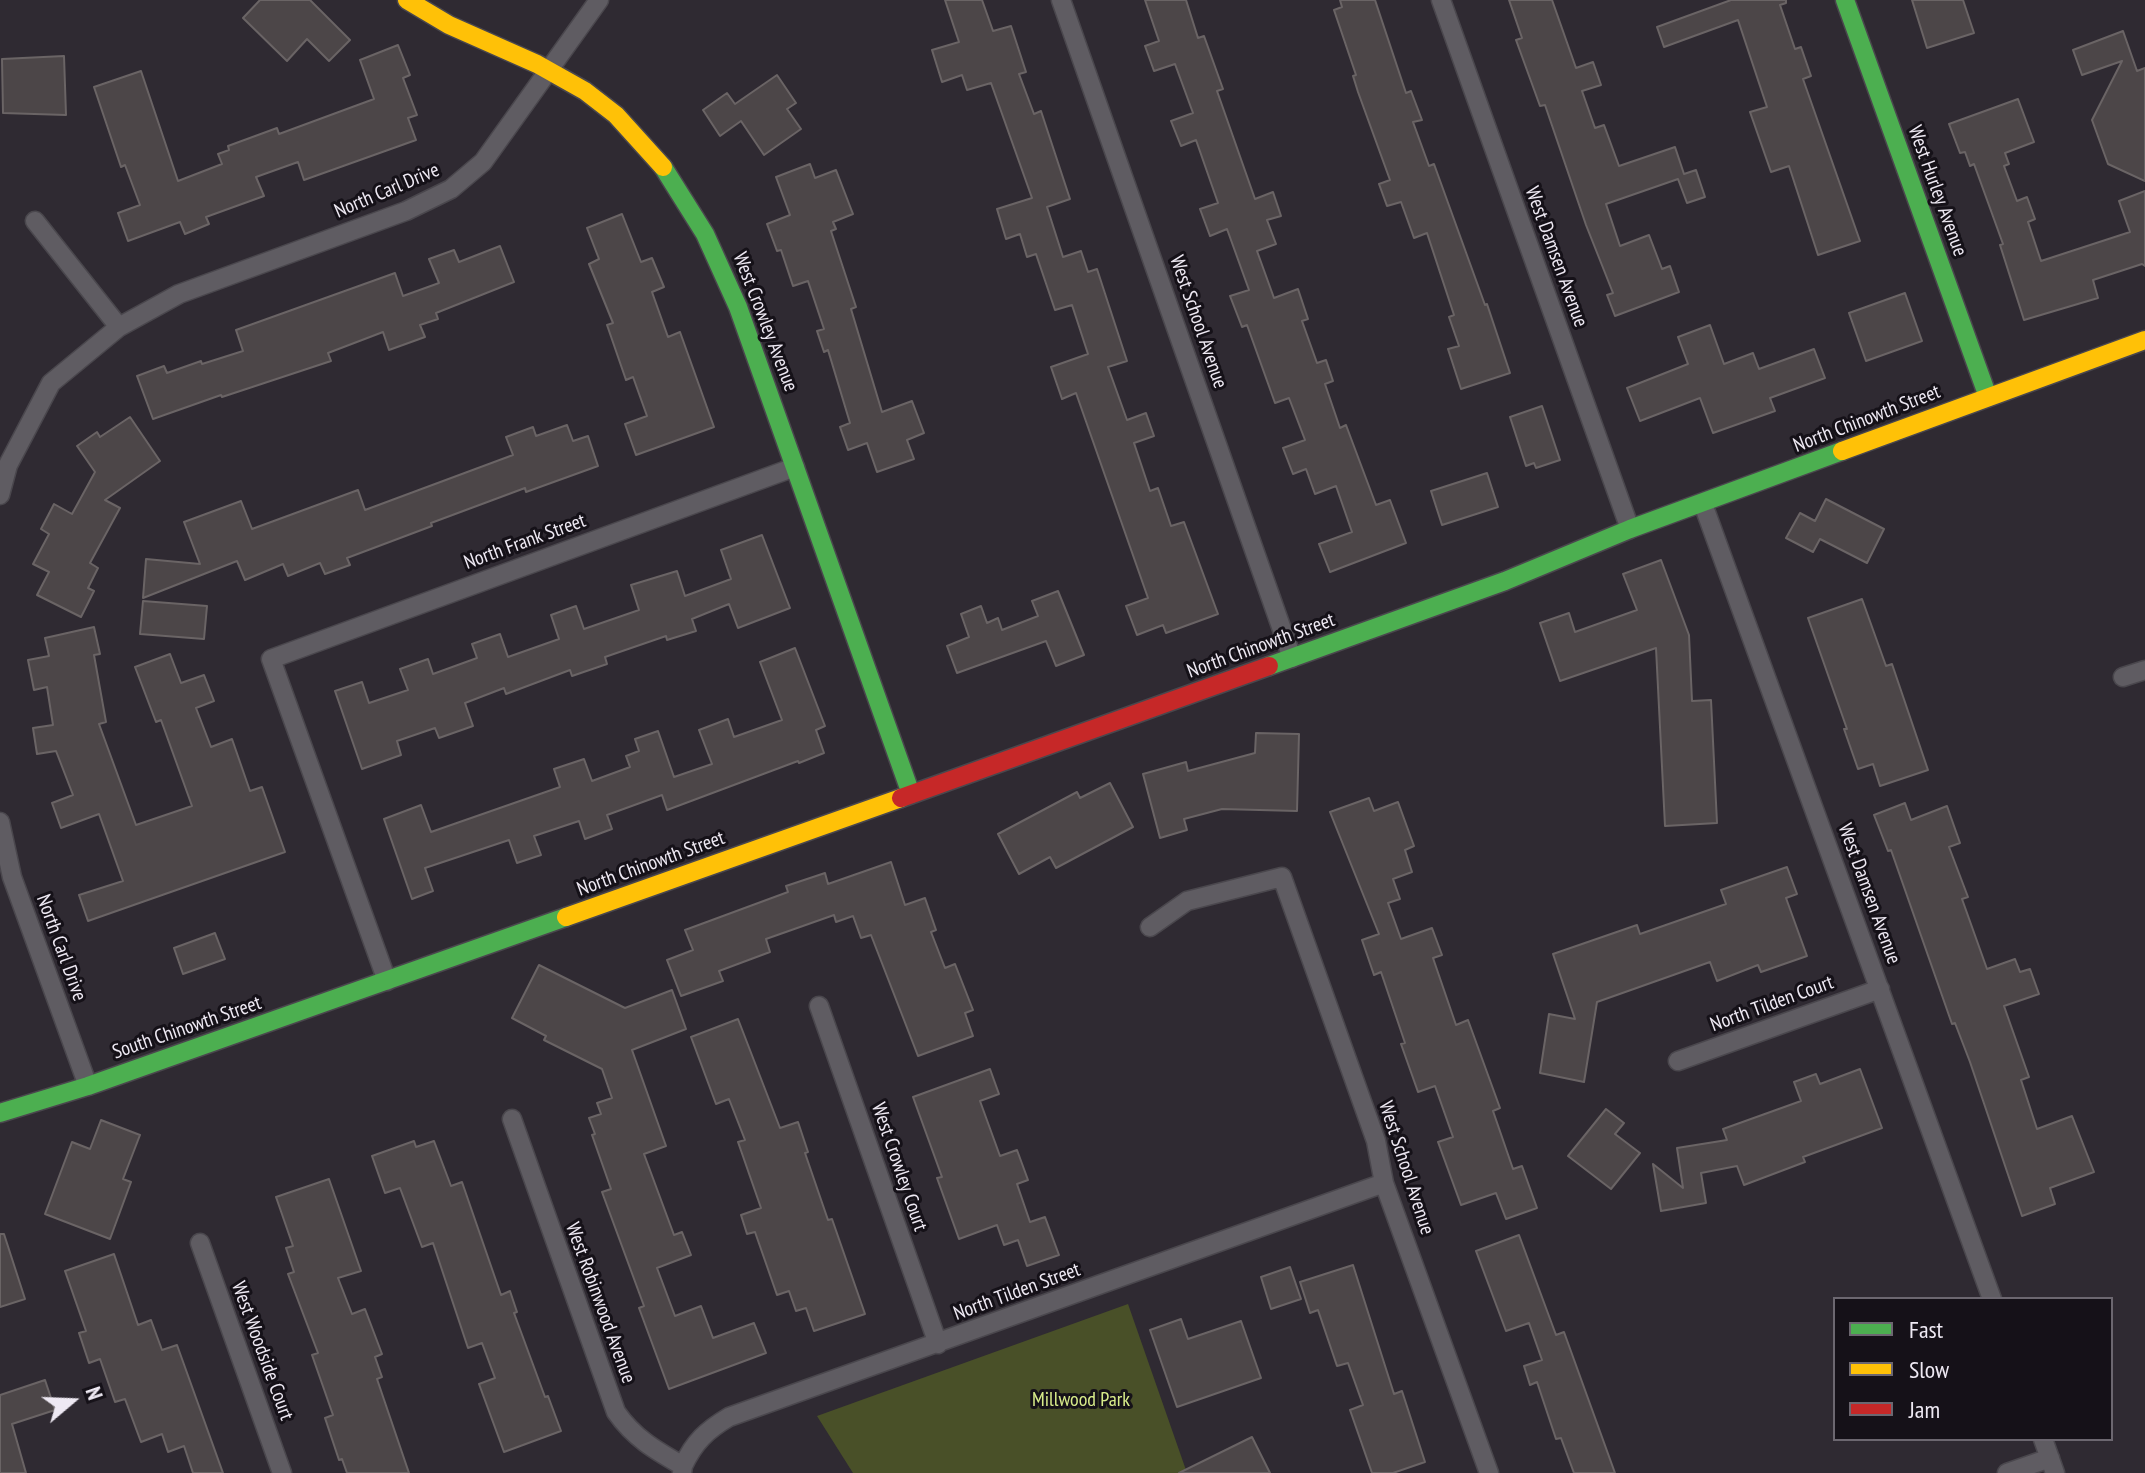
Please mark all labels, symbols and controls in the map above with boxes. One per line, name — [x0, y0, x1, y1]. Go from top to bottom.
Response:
street label: West Hurley Avenue — [1902, 122, 1972, 260]
street label: North Carl Drive — [331, 158, 443, 224]
street label: West Damsen Avenue — [1519, 184, 1593, 330]
street label: West Crowley Avenue — [727, 249, 803, 395]
street label: West School Avenue — [1164, 253, 1232, 391]
street label: North Chinowth Street — [1790, 380, 1944, 458]
street label: North Frank Street — [461, 509, 589, 575]
street label: North Chinowth Street — [1184, 608, 1338, 684]
street label: West Damsen Avenue — [1832, 821, 1906, 967]
street label: North Chinowth Street — [574, 826, 728, 902]
street label: North Carl Drive — [31, 891, 91, 1005]
street label: North Tilden Court — [1707, 971, 1837, 1037]
street label: South Chinowth Street — [109, 991, 265, 1065]
street label: West School Avenue — [1373, 1098, 1439, 1238]
street label: West Crowley Court — [866, 1100, 932, 1234]
street label: West Robinwood Avenue — [560, 1219, 640, 1387]
street label: North Tilden Street — [950, 1258, 1084, 1326]
street label: West Woodside Court — [226, 1278, 298, 1424]
legend — [1833, 1297, 2113, 1441]
text: Fast — [1909, 1314, 1943, 1345]
text: Slow — [1909, 1354, 1949, 1385]
north arrow — [32, 1361, 112, 1441]
text: N — [80, 1383, 110, 1403]
park label: Millwood Park — [1032, 1388, 1130, 1412]
text: Jam — [1909, 1394, 1940, 1425]

